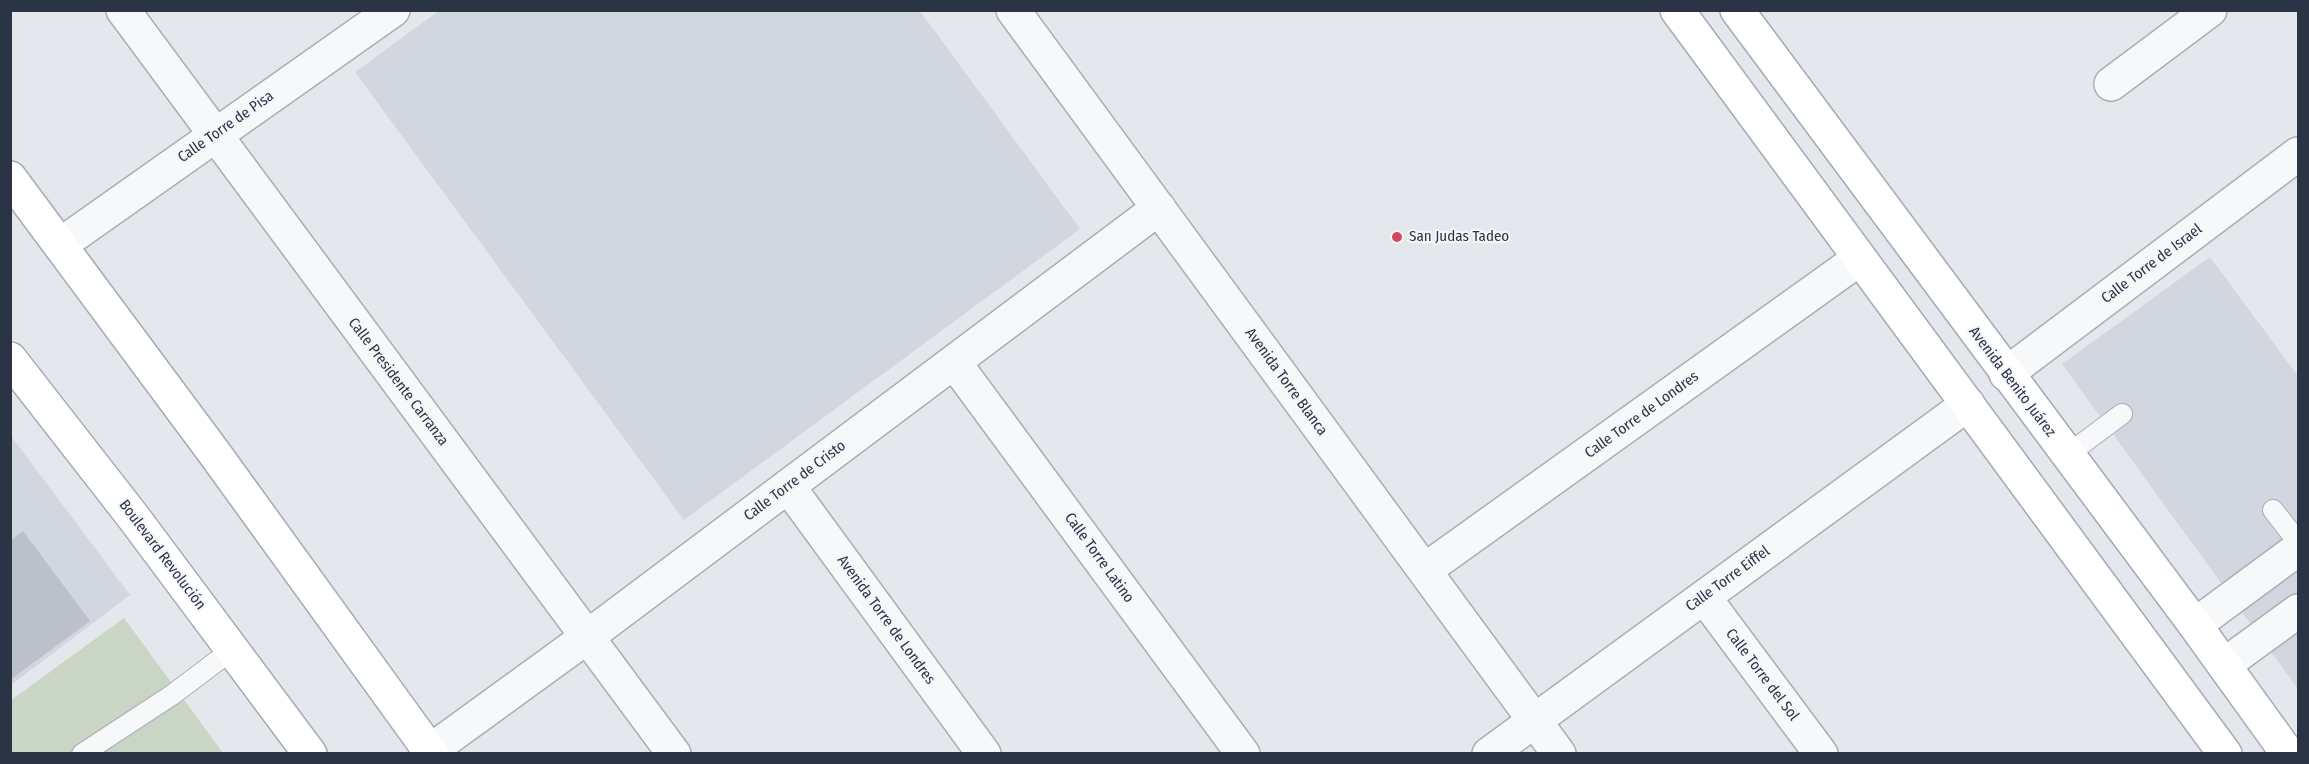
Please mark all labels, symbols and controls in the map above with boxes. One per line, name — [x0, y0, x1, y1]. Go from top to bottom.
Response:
street label: Calle Torre de Pisa — [175, 87, 277, 167]
street label: Calle Torre de Israel — [2098, 220, 2206, 308]
place label: San Judas Tadeo — [1409, 228, 1509, 246]
marker: San Judas Tadeo — [1390, 230, 1404, 244]
street label: Calle Presidente Carranza — [344, 314, 452, 450]
street label: Avenida Benito Juárez — [1965, 323, 2059, 441]
street label: Avenida Torre Blanca — [1241, 325, 1331, 439]
street label: Calle Torre de Londres — [1582, 368, 1702, 462]
street label: Calle Torre de Cristo — [741, 437, 849, 525]
street label: Boulevard Revolución — [115, 496, 209, 614]
street label: Calle Torre Latino — [1060, 510, 1138, 606]
street label: Calle Torre Eiffel — [1682, 542, 1774, 616]
street label: Avenida Torre de Londres — [833, 552, 939, 688]
street label: Calle Torre del Sol — [1722, 625, 1802, 725]

